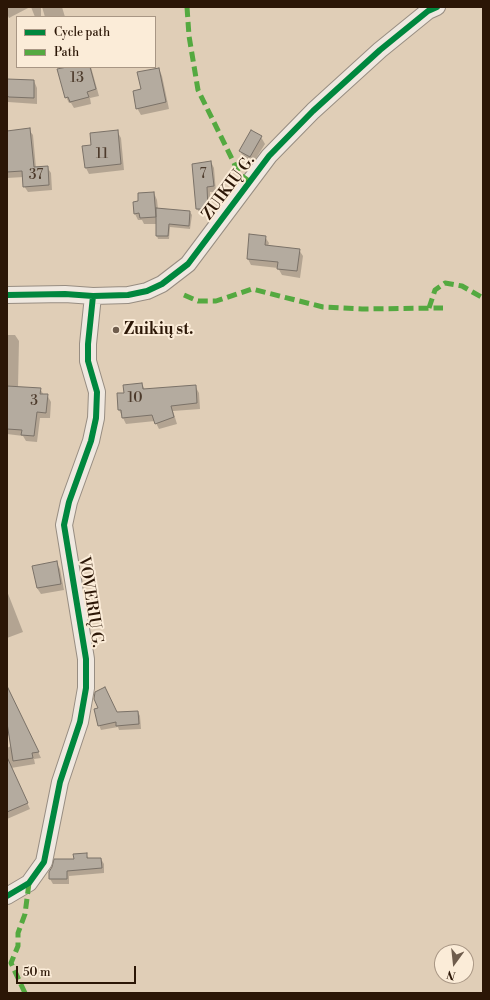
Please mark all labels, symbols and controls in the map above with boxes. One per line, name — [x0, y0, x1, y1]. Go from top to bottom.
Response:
legend — [16, 16, 156, 68]
text: Cycle path — [54, 25, 110, 40]
text: Path — [54, 45, 79, 60]
house number: 13 — [70, 71, 84, 87]
house number: 11 — [96, 147, 108, 163]
street label: ZUIKIŲ G. — [198, 152, 260, 224]
house number: 7 — [199, 167, 207, 183]
house number: 37 — [29, 168, 43, 184]
place label: Zuikių st. — [124, 320, 193, 340]
marker: Zuikių st. — [111, 325, 121, 335]
house number: 10 — [128, 391, 142, 407]
house number: 3 — [30, 394, 38, 410]
street label: VOVERIŲ G. — [73, 555, 107, 649]
north arrow — [434, 944, 474, 984]
scale bar — [18, 958, 138, 984]
text: 50 m — [23, 965, 51, 980]
text: N — [445, 967, 457, 983]

